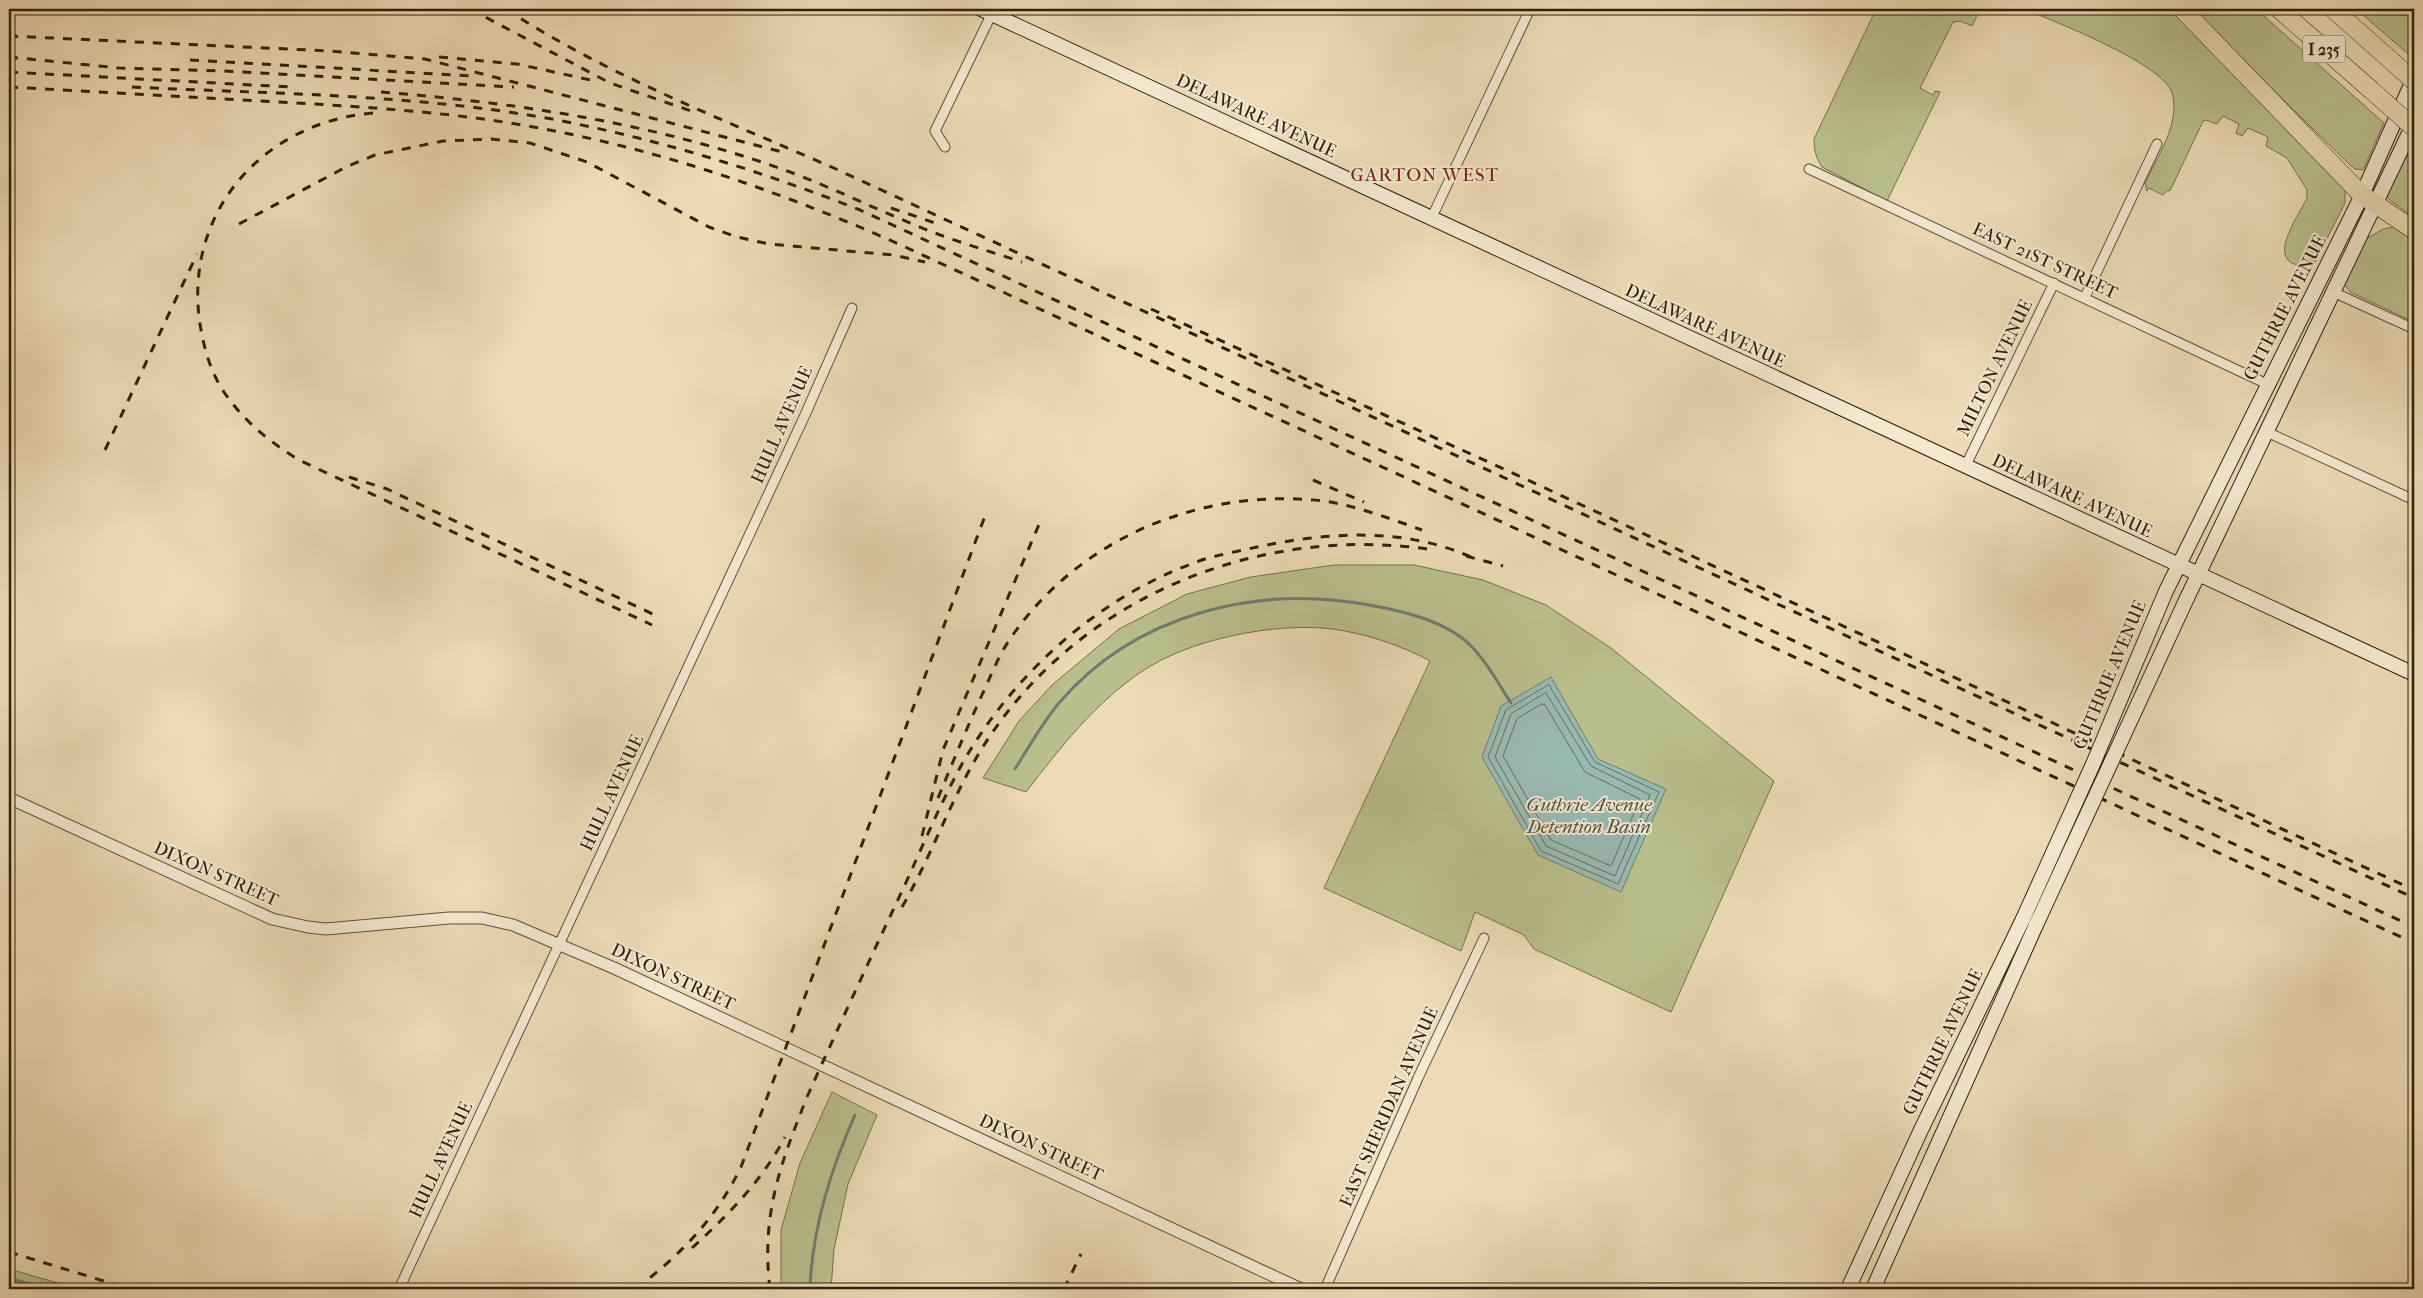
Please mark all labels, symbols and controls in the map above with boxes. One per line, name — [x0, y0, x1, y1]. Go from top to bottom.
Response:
road number: I 235 — [2303, 36, 2345, 62]
street label: DELAWARE AVENUE — [1173, 70, 1339, 162]
district label: GARTON WEST — [1351, 164, 1499, 186]
street label: EAST 21ST STREET — [1969, 218, 2122, 304]
street label: GUTHRIE AVENUE — [2239, 232, 2331, 384]
street label: DELAWARE AVENUE — [1622, 280, 1788, 372]
street label: MILTON AVENUE — [1953, 296, 2037, 440]
street label: HULL AVENUE — [747, 363, 817, 487]
street label: DELAWARE AVENUE — [1989, 450, 2155, 542]
street label: GUTHRIE AVENUE — [2069, 597, 2151, 753]
street label: HULL AVENUE — [576, 732, 648, 854]
water label: Guthrie Avenue Detention Basin — [1525, 794, 1653, 838]
street label: DIXON STREET — [150, 837, 282, 911]
street label: DIXON STREET — [608, 939, 739, 1015]
street label: GUTHRIE AVENUE — [1899, 966, 1987, 1118]
street label: EAST SHERIDAN AVENUE — [1335, 1004, 1443, 1210]
street label: HULL AVENUE — [405, 1099, 477, 1221]
street label: DIXON STREET — [976, 1110, 1107, 1186]

